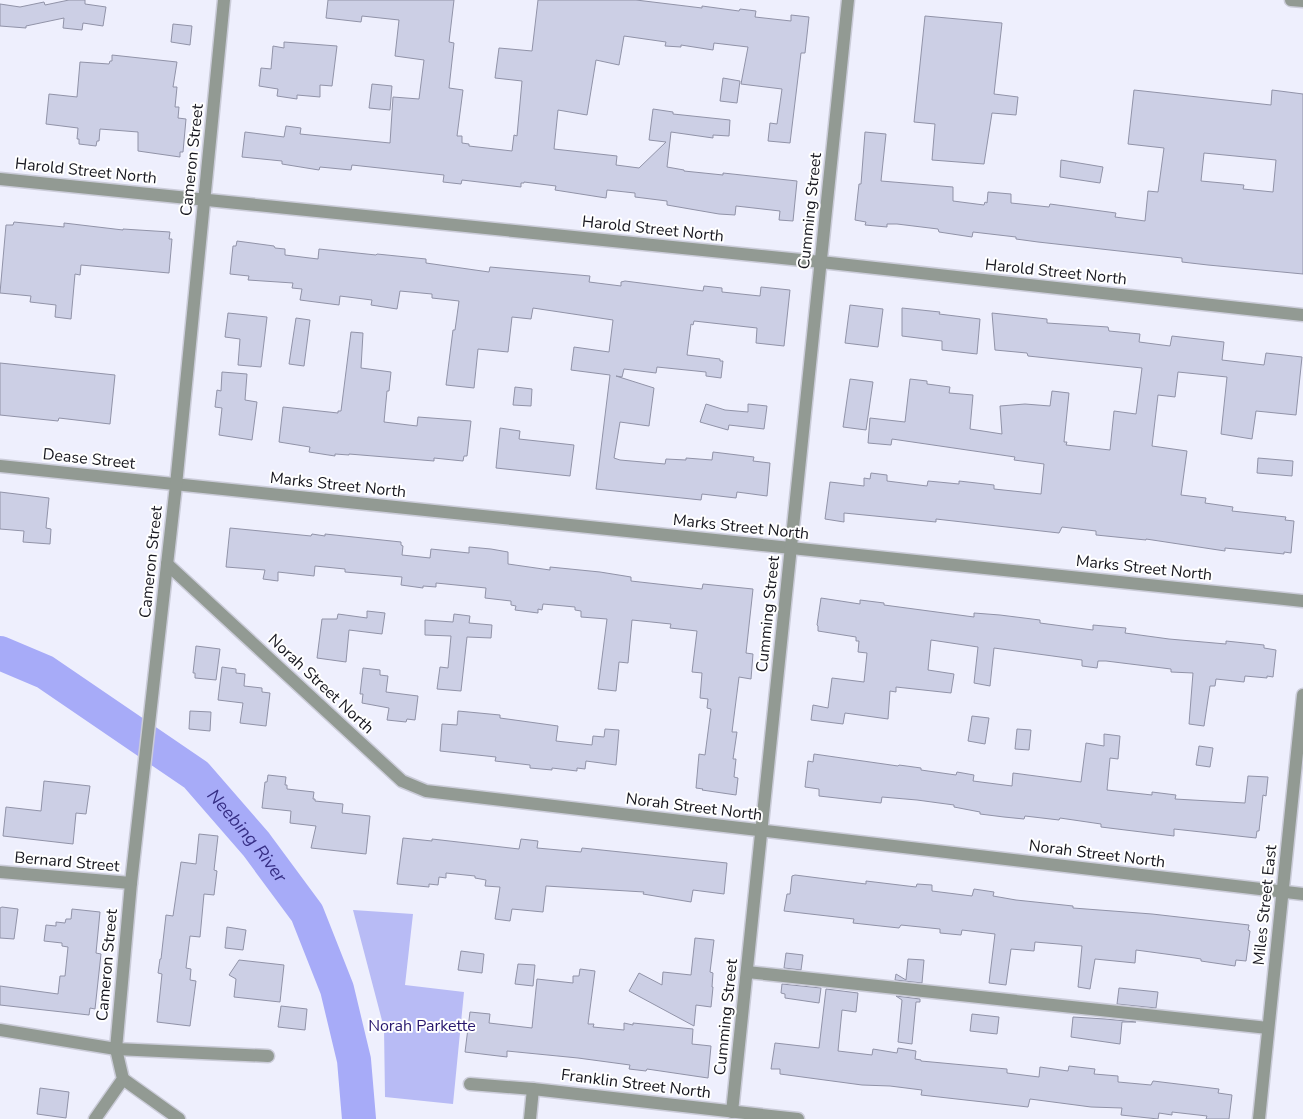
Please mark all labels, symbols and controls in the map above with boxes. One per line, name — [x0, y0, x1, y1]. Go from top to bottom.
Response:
street label: Cameron Street — [175, 102, 209, 217]
street label: Cumming Street — [793, 151, 827, 270]
street label: Harold Street North — [14, 153, 158, 189]
street label: Harold Street North — [581, 211, 725, 247]
street label: Harold Street North — [984, 254, 1128, 290]
street label: Dease Street — [42, 443, 137, 475]
street label: Marks Street North — [269, 467, 407, 503]
street label: Cameron Street — [134, 504, 168, 619]
street label: Marks Street North — [672, 509, 810, 545]
street label: Marks Street North — [1075, 550, 1213, 586]
street label: Cumming Street — [751, 554, 785, 673]
street label: Norah Street North — [263, 629, 379, 739]
water label: Neebing River — [202, 784, 293, 888]
street label: Norah Street North — [624, 788, 764, 826]
street label: Norah Street North — [1027, 835, 1167, 873]
street label: Miles Street East — [1248, 843, 1282, 966]
street label: Bernard Street — [14, 846, 121, 878]
street label: Cameron Street — [91, 908, 123, 1022]
street label: Cumming Street — [709, 957, 743, 1076]
park label: Norah Parkette — [368, 1015, 476, 1037]
street label: Franklin Street North — [560, 1064, 712, 1104]

